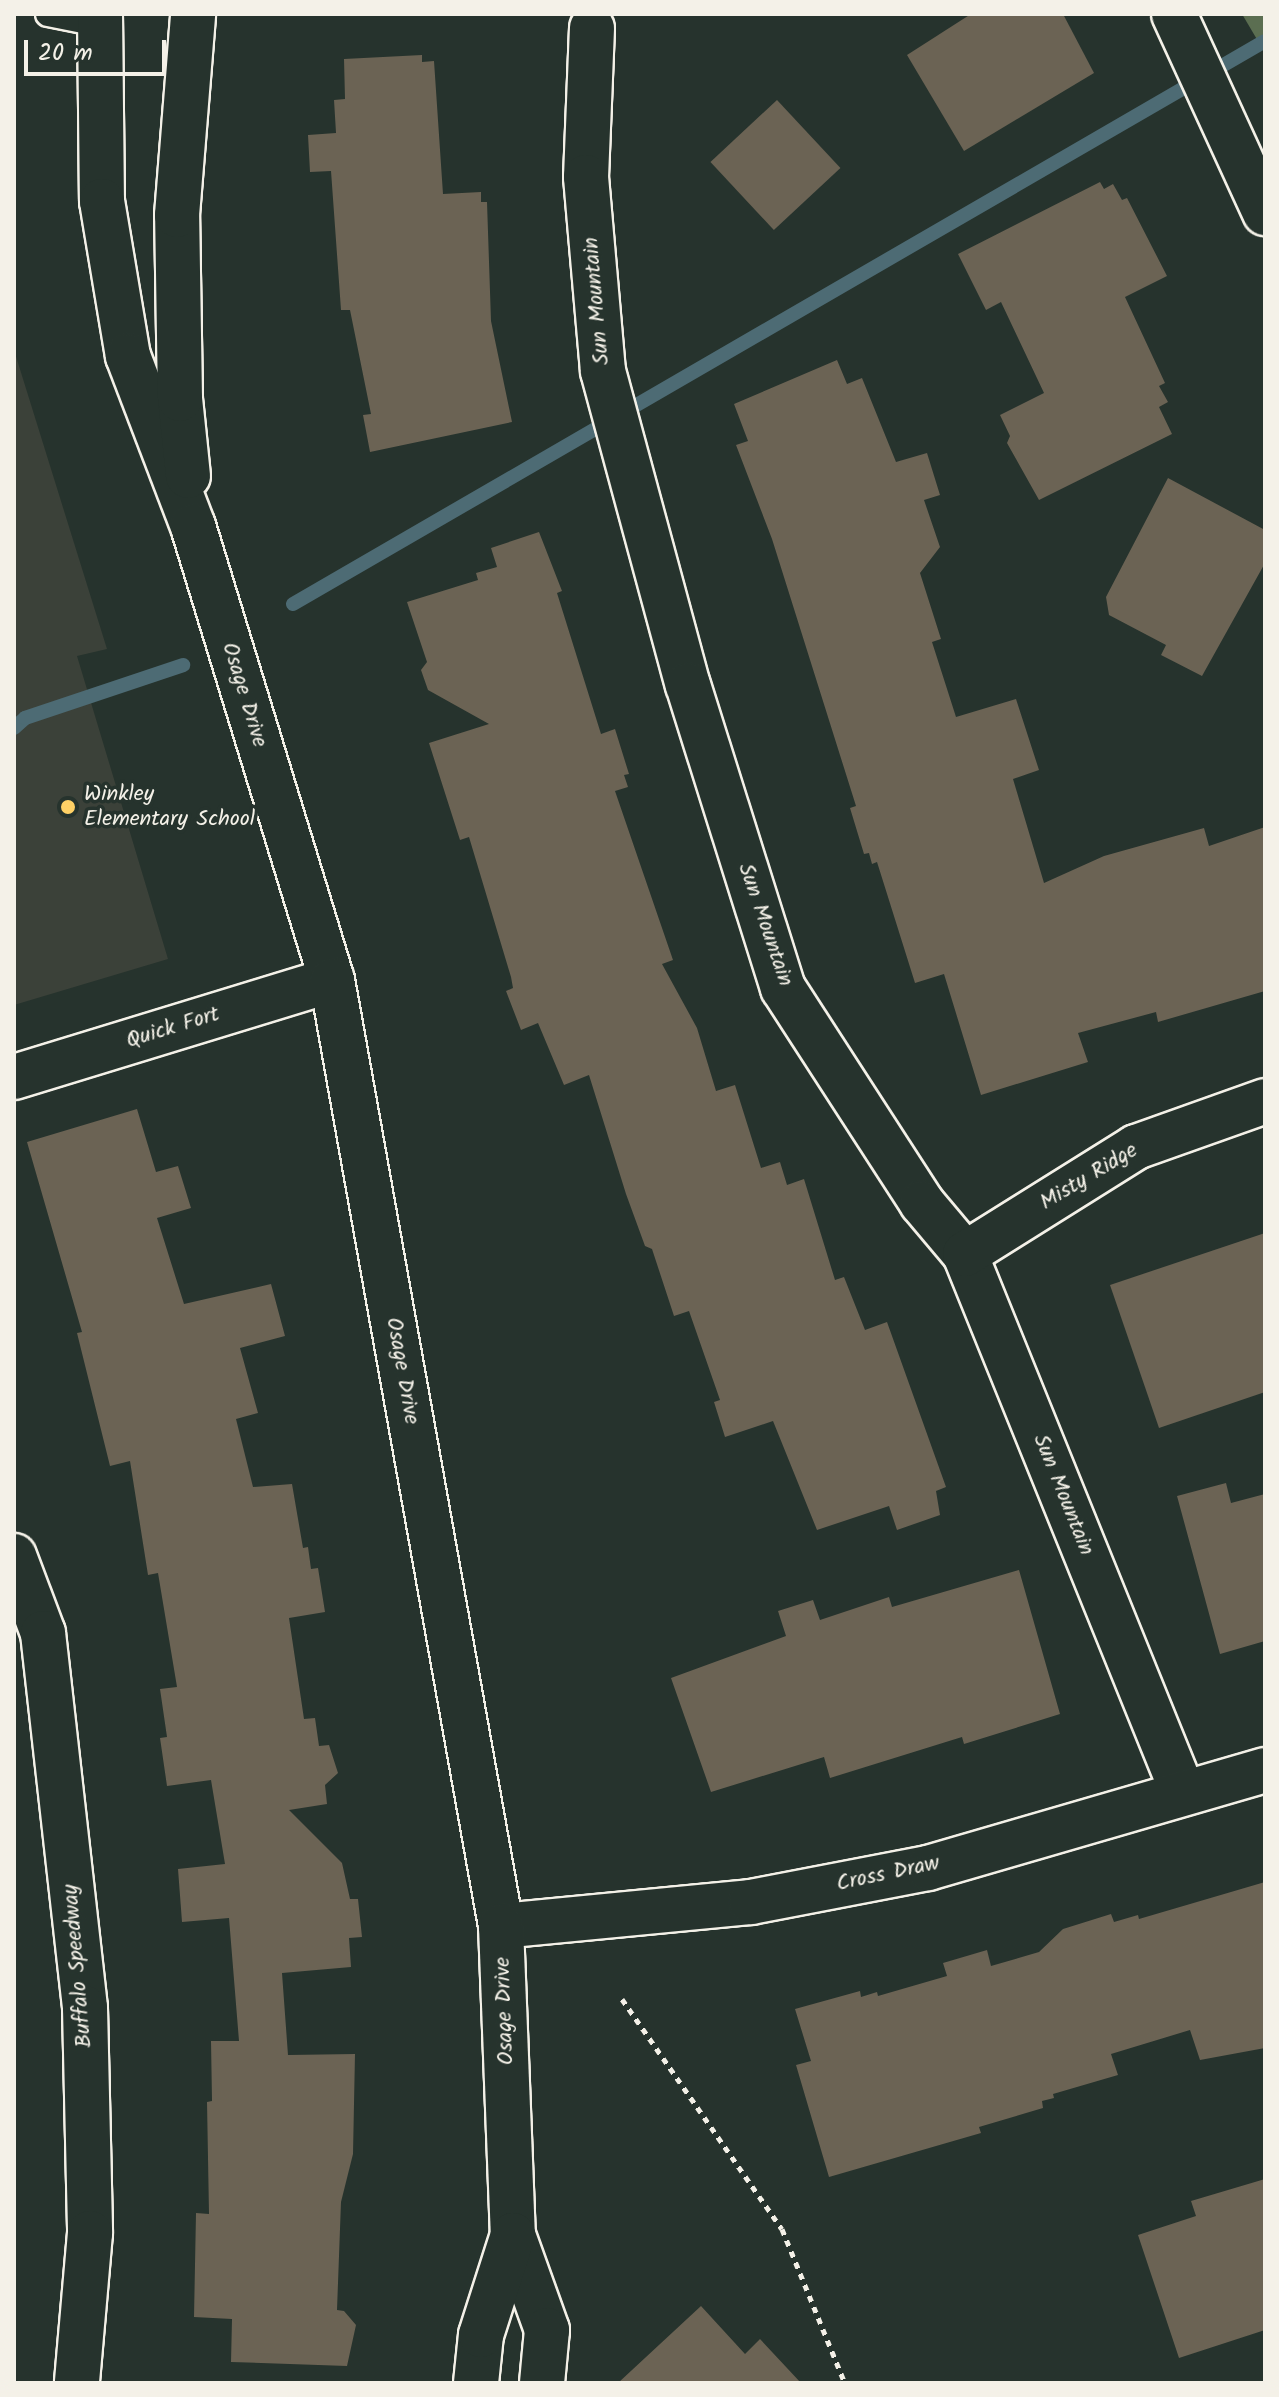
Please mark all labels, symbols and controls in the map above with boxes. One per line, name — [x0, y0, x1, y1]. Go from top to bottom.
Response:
scale bar — [28, 24, 170, 74]
text: 20 m — [38, 34, 93, 73]
street label: Sun Mountain — [578, 236, 616, 366]
street label: Osage Drive — [216, 639, 272, 751]
place label: Winkley Elementary School — [84, 781, 255, 832]
marker: Winkley Elementary School — [59, 798, 77, 816]
street label: Sun Mountain — [732, 860, 798, 990]
street label: Quick Fort — [123, 1001, 223, 1055]
street label: Misty Ridge — [1035, 1138, 1143, 1216]
street label: Osage Drive — [380, 1315, 424, 1427]
street label: Sun Mountain — [1027, 1431, 1099, 1559]
street label: Cross Draw — [834, 1850, 942, 1898]
street label: Buffalo Speedway — [58, 1883, 98, 2049]
street label: Osage Drive — [490, 1956, 520, 2066]

